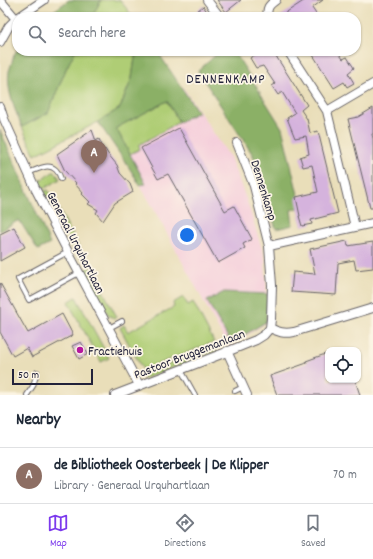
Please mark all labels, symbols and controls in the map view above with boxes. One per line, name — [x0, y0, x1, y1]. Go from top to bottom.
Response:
search box — [12, 12, 361, 56]
icon: search — [26, 23, 48, 45]
text: Search here — [58, 23, 126, 45]
district label: DENNENKAMP — [186, 70, 266, 90]
pin: A — [81, 140, 107, 173]
street label: Dennenkamp — [244, 158, 281, 223]
street label: Generaal Urquhartlaan — [41, 189, 109, 298]
your location — [177, 225, 197, 245]
street label: Pastoor Bruggemanlaan — [132, 325, 248, 385]
place label: Fractiehuis — [88, 343, 142, 362]
marker: Fractiehuis — [75, 345, 85, 355]
map controls — [325, 347, 361, 383]
button: locate — [325, 347, 361, 383]
scale bar — [12, 367, 93, 386]
text: 50 m — [18, 368, 39, 384]
text: Nearby — [16, 409, 60, 433]
text: de Bibliotheek Oosterbeek | De Klipper — [54, 455, 269, 477]
text: A — [25, 466, 33, 485]
text: 70 m — [333, 466, 357, 485]
text: Library · Generaal Urquhartlaan — [54, 477, 210, 496]
tab: Map — [47, 512, 69, 552]
tab: Directions — [164, 512, 206, 552]
tab: Saved — [301, 512, 326, 552]

